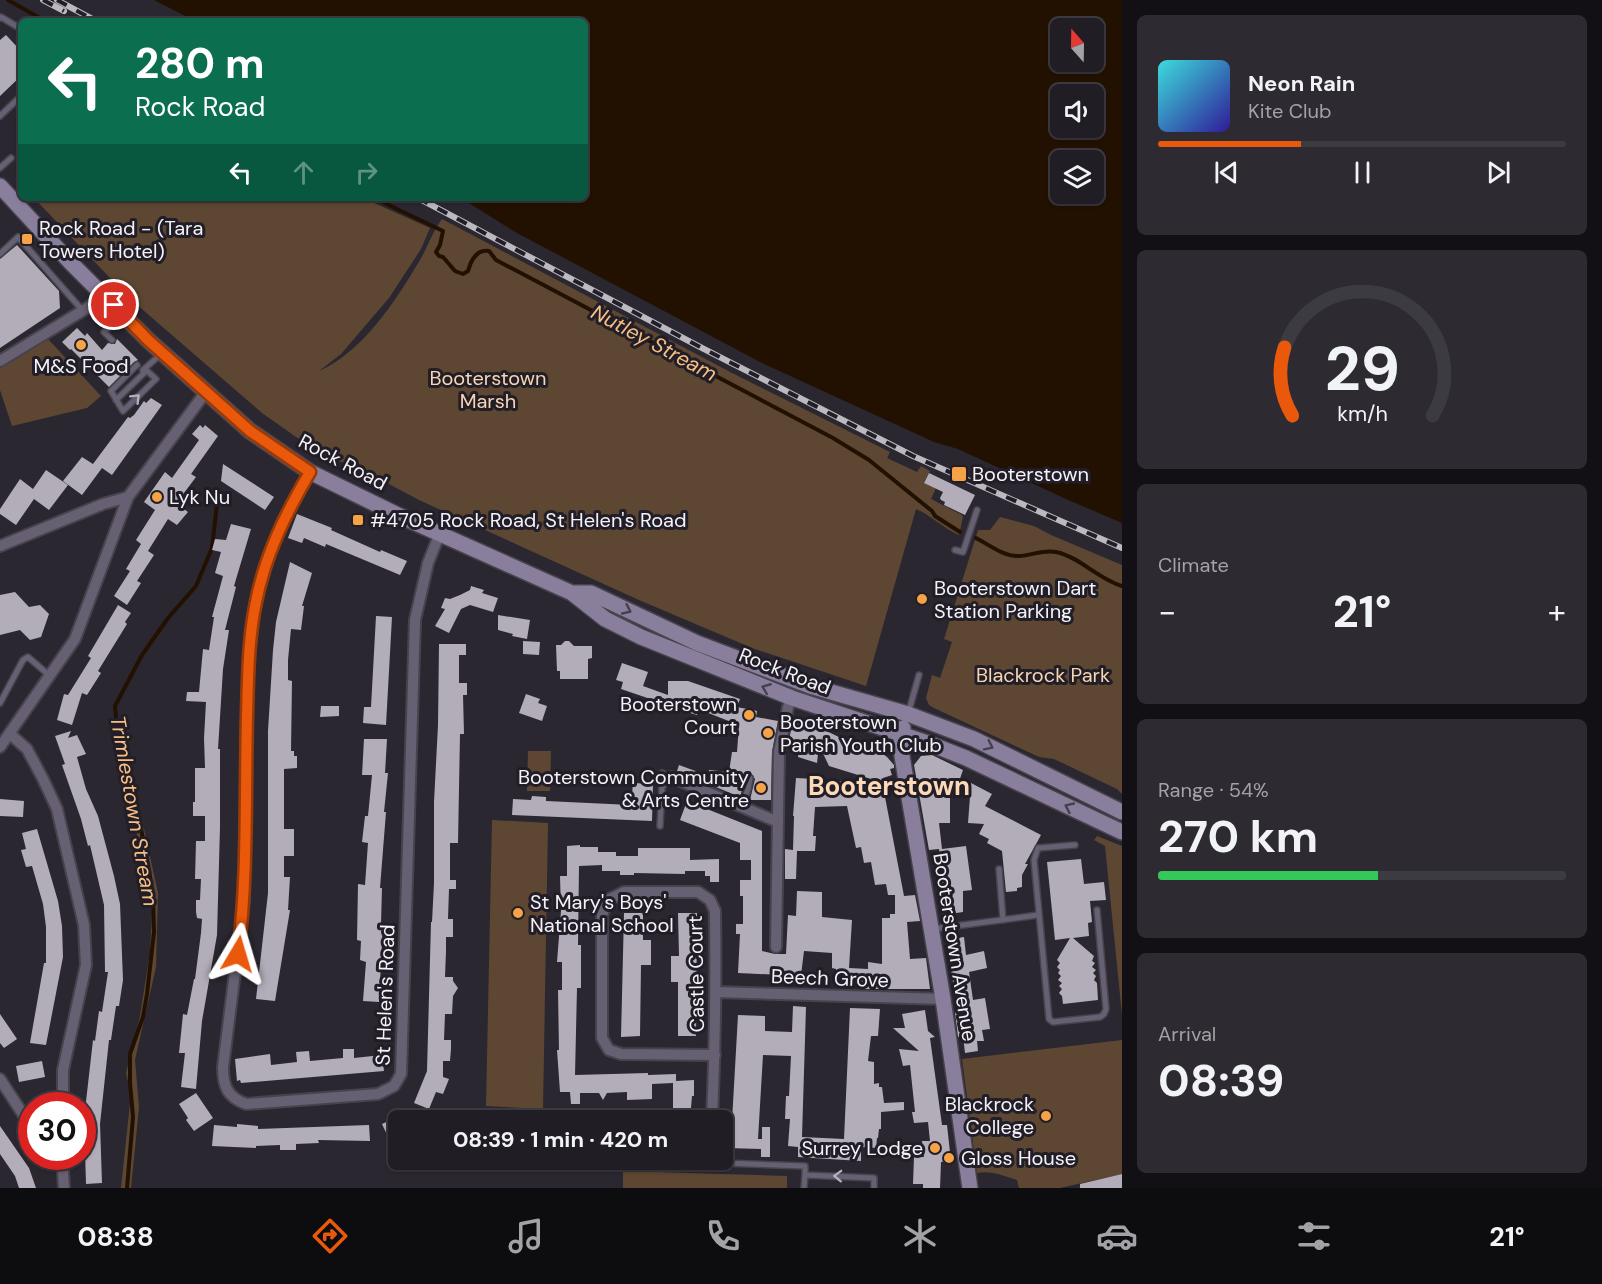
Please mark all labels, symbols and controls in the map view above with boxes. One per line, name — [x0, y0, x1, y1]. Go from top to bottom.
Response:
north arrow — [1050, 18, 1104, 72]
map controls — [1050, 18, 1104, 204]
text: 280 m — [135, 36, 265, 91]
icon: left — [36, 42, 114, 120]
text: Neon Rain — [1248, 69, 1355, 98]
button: sound — [1050, 84, 1104, 138]
text: Rock Road — [135, 89, 265, 124]
text: Kite Club — [1248, 98, 1332, 124]
button: layers — [1050, 150, 1104, 204]
icon: left — [224, 156, 257, 189]
icon: ahead — [287, 156, 320, 189]
icon: right — [350, 156, 383, 189]
icon: previous — [1210, 156, 1243, 189]
icon: pause — [1346, 156, 1379, 189]
icon: next — [1482, 156, 1515, 189]
place label: Rock Road - (Tara Towers Hotel) — [39, 215, 203, 264]
marker: Rock Road - (Tara Towers Hotel) — [20, 232, 34, 246]
pin — [88, 279, 139, 330]
icon: arrive — [97, 288, 130, 321]
water label: Nutley Stream — [586, 298, 722, 388]
text: 29 — [1324, 329, 1400, 410]
marker: M&S Food — [74, 338, 88, 352]
place label: M&S Food — [34, 353, 128, 379]
park label: Booterstown Marsh — [429, 365, 547, 414]
one-way arrow — [129, 395, 140, 406]
text: km/h — [1337, 401, 1387, 429]
street label: Rock Road — [294, 428, 392, 496]
place label: Booterstown — [972, 461, 1089, 487]
marker: Booterstown — [950, 465, 968, 483]
place label: Lyk Nu — [169, 484, 230, 510]
marker: Lyk Nu — [150, 490, 164, 504]
place label: #4705 Rock Road, St Helen's Road — [370, 507, 686, 533]
marker: #4705 Rock Road, St Helen's Road — [351, 513, 365, 527]
text: Climate — [1158, 552, 1229, 578]
place label: Booterstown Dart Station Parking — [934, 575, 1096, 624]
text: 21° — [1333, 582, 1391, 641]
text: − — [1158, 590, 1176, 633]
text: + — [1548, 590, 1566, 633]
marker: Booterstown Dart Station Parking — [915, 592, 929, 606]
one-way arrow — [621, 603, 632, 615]
street label: Rock Road — [735, 642, 835, 700]
park label: Blackrock Park — [976, 662, 1110, 688]
one-way arrow — [762, 683, 773, 695]
place label: Booterstown Court — [620, 691, 737, 740]
marker: Booterstown Court — [742, 708, 756, 722]
place label: Booterstown Parish Youth Club — [780, 709, 942, 758]
water label: Trimlestown Stream — [103, 713, 165, 909]
marker: Booterstown Parish Youth Club — [761, 726, 775, 740]
one-way arrow — [982, 739, 993, 750]
place label: Booterstown Community & Arts Centre — [518, 764, 749, 813]
district label: Booterstown — [808, 769, 970, 803]
text: Range · 54% — [1158, 777, 1269, 803]
marker: Booterstown Community & Arts Centre — [754, 781, 768, 795]
one-way arrow — [1065, 802, 1076, 814]
text: 270 km — [1158, 807, 1318, 866]
street label: Booterstown Avenue — [927, 851, 983, 1043]
place label: St Mary's Boys' National School — [530, 889, 674, 938]
marker: St Mary's Boys' National School — [511, 906, 525, 920]
street label: Castle Court — [682, 915, 710, 1033]
position arrow — [206, 922, 270, 986]
street label: St Helen's Road — [370, 924, 400, 1066]
street label: Beech Grove — [771, 963, 889, 993]
text: Arrival — [1158, 1021, 1216, 1047]
text: 08:39 — [1158, 1051, 1284, 1110]
place label: Blackrock College — [945, 1091, 1034, 1140]
speed limit sign: 30 — [18, 1092, 96, 1170]
marker: Blackrock College — [1039, 1109, 1053, 1123]
text: 08:39 · 1 min · 420 m — [453, 1125, 668, 1154]
place label: Surrey Lodge — [801, 1135, 923, 1161]
marker: Surrey Lodge — [928, 1141, 942, 1155]
place label: Gloss House — [961, 1145, 1076, 1171]
marker: Gloss House — [942, 1151, 956, 1165]
one-way arrow — [834, 1170, 843, 1183]
icon: directions — [309, 1215, 351, 1257]
icon: music — [505, 1215, 547, 1257]
icon: phone — [702, 1215, 744, 1257]
icon: climate — [899, 1215, 941, 1257]
icon: car — [1096, 1215, 1138, 1257]
icon: filters — [1293, 1215, 1335, 1257]
text: 08:38 — [77, 1219, 154, 1254]
text: 21° — [1489, 1219, 1525, 1254]

